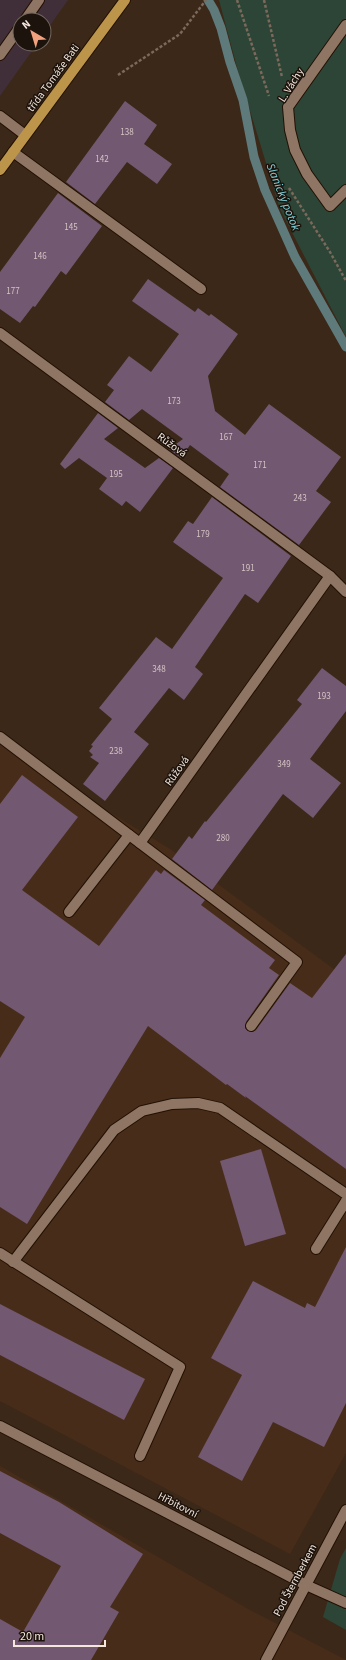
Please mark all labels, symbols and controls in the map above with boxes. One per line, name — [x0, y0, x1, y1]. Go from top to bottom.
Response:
north arrow — [12, 12, 52, 52]
text: N — [19, 16, 34, 33]
street label: třída Tomáše Bati — [23, 41, 83, 115]
street label: L. Váchy — [275, 65, 307, 105]
house number: 138 — [120, 126, 134, 139]
house number: 142 — [95, 153, 109, 166]
water label: Slanický potok — [262, 161, 304, 234]
house number: 145 — [64, 221, 78, 234]
house number: 146 — [33, 250, 47, 263]
house number: 177 — [6, 285, 20, 298]
house number: 173 — [167, 395, 181, 408]
street label: Růžová — [154, 429, 190, 461]
house number: 167 — [219, 431, 233, 444]
house number: 171 — [253, 459, 267, 472]
house number: 195 — [109, 468, 123, 481]
house number: 243 — [293, 492, 307, 505]
house number: 179 — [196, 528, 210, 541]
house number: 191 — [241, 562, 255, 575]
house number: 348 — [152, 663, 166, 676]
house number: 193 — [317, 690, 331, 703]
house number: 238 — [109, 745, 123, 758]
street label: Růžová — [161, 753, 193, 789]
house number: 349 — [277, 758, 291, 771]
house number: 280 — [216, 832, 230, 845]
street label: Hřbitovní — [155, 1489, 201, 1522]
street label: Pod Šternberkem — [270, 1541, 320, 1619]
scale bar — [14, 1622, 105, 1648]
text: 20 m — [20, 1628, 44, 1645]

